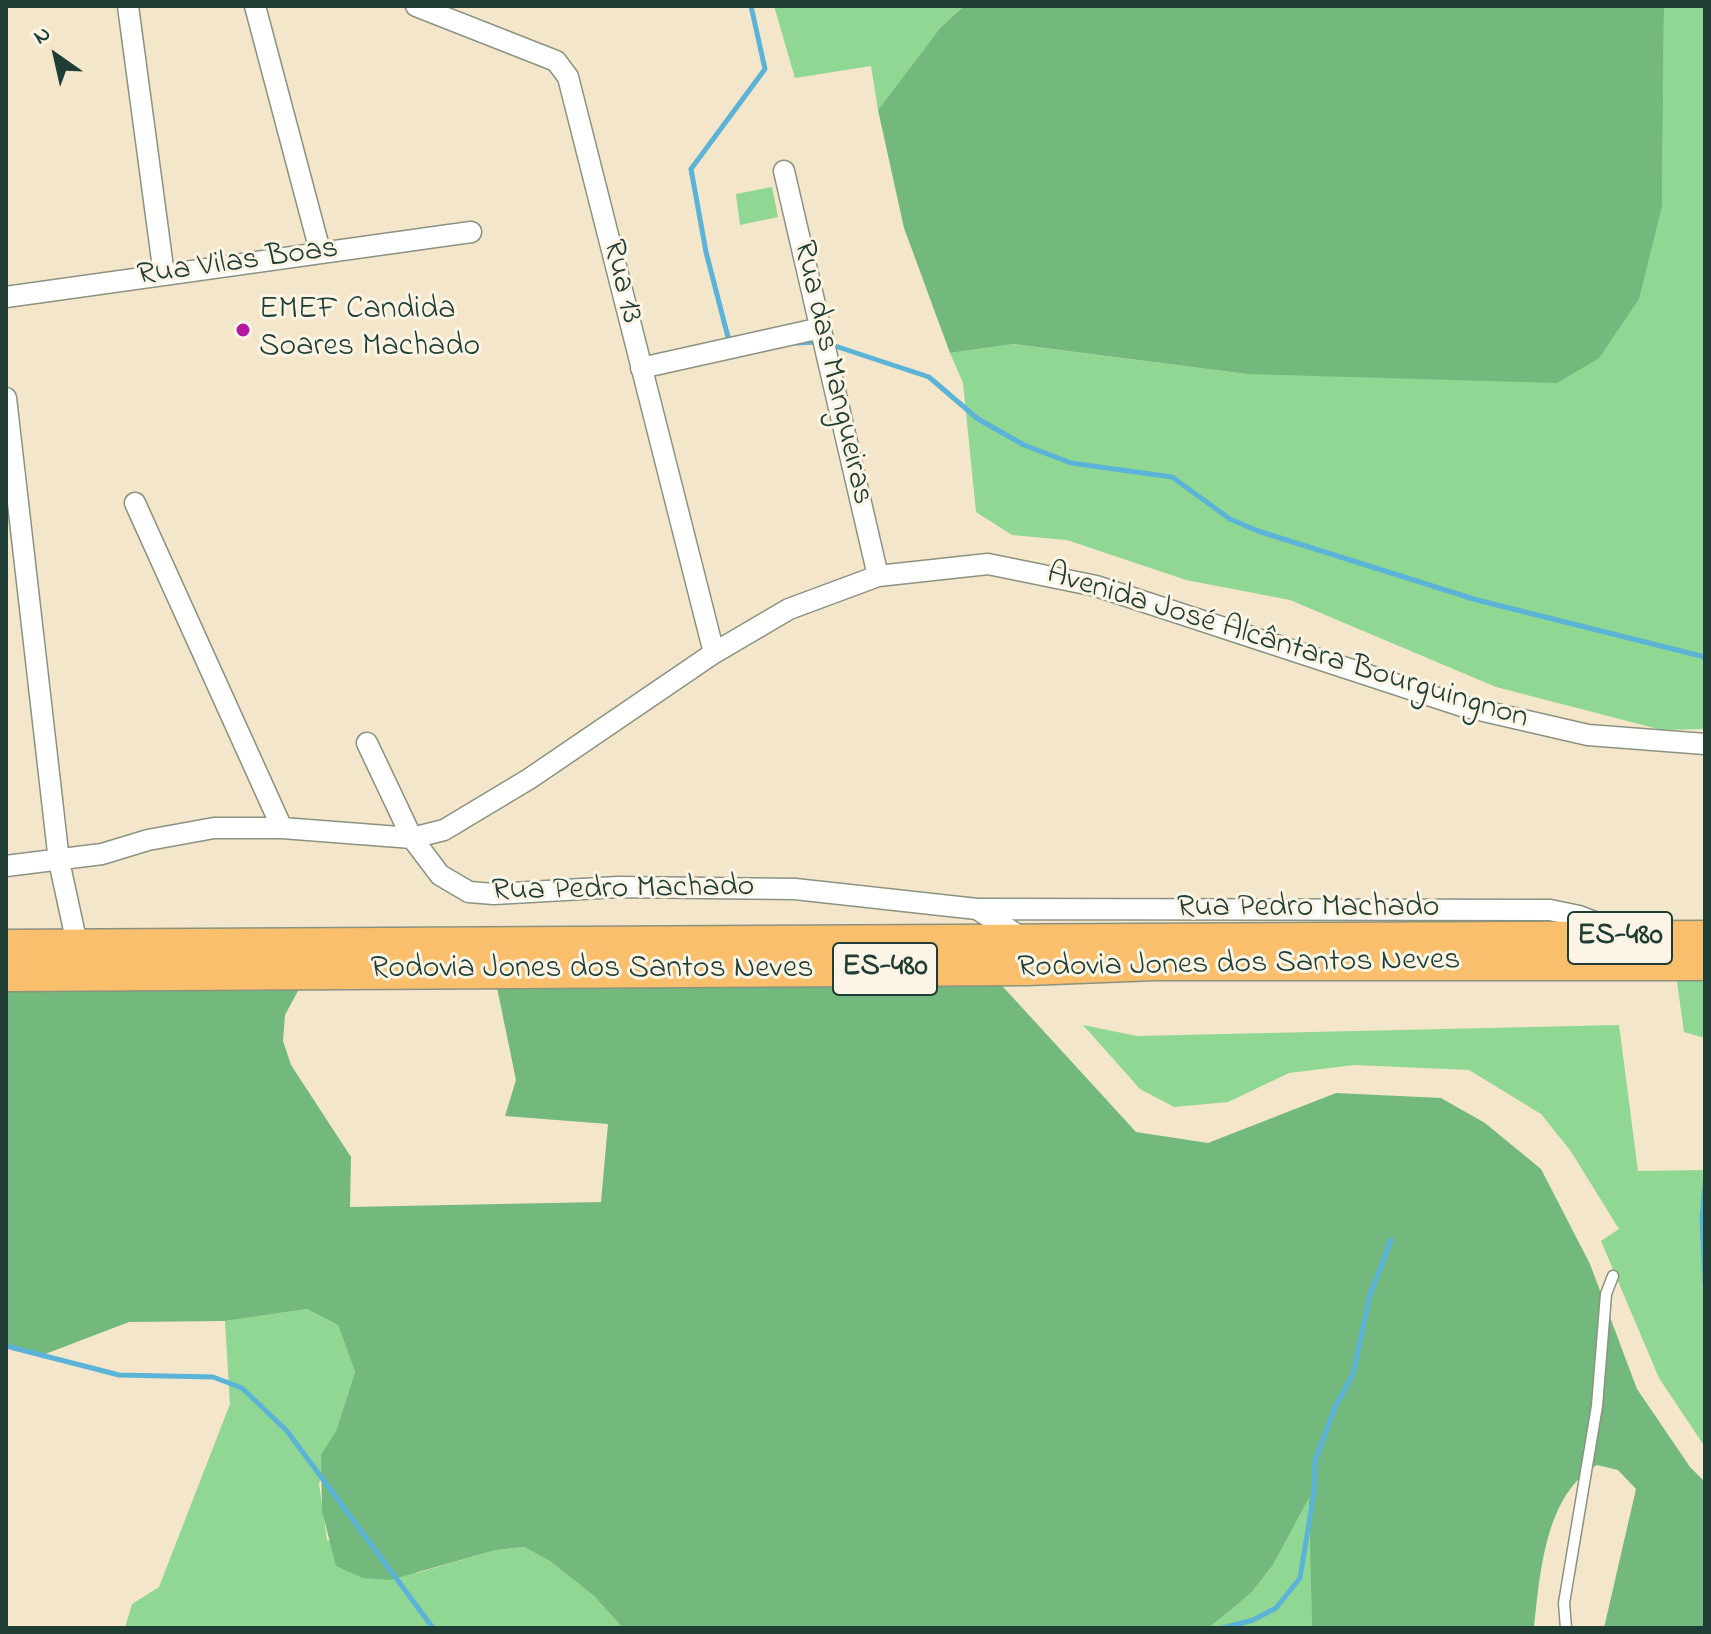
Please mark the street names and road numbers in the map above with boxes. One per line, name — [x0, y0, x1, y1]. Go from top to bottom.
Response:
street label: Rua Vilas Boas — [135, 231, 341, 297]
street label: Rua 13 — [591, 236, 649, 328]
street label: Rua das Mangueiras — [782, 237, 880, 509]
street label: Avenida José Alcântara Bourguingnon — [1042, 556, 1532, 740]
street label: Rua Pedro Machado — [491, 870, 755, 912]
street label: Rua Pedro Machado — [1177, 891, 1439, 929]
road number: ES-480 — [1568, 912, 1672, 964]
road number: ES-480 — [833, 943, 937, 995]
street label: Rodovia Jones dos Santos Neves — [1017, 943, 1461, 989]
street label: Rodovia Jones dos Santos Neves — [370, 952, 814, 990]

